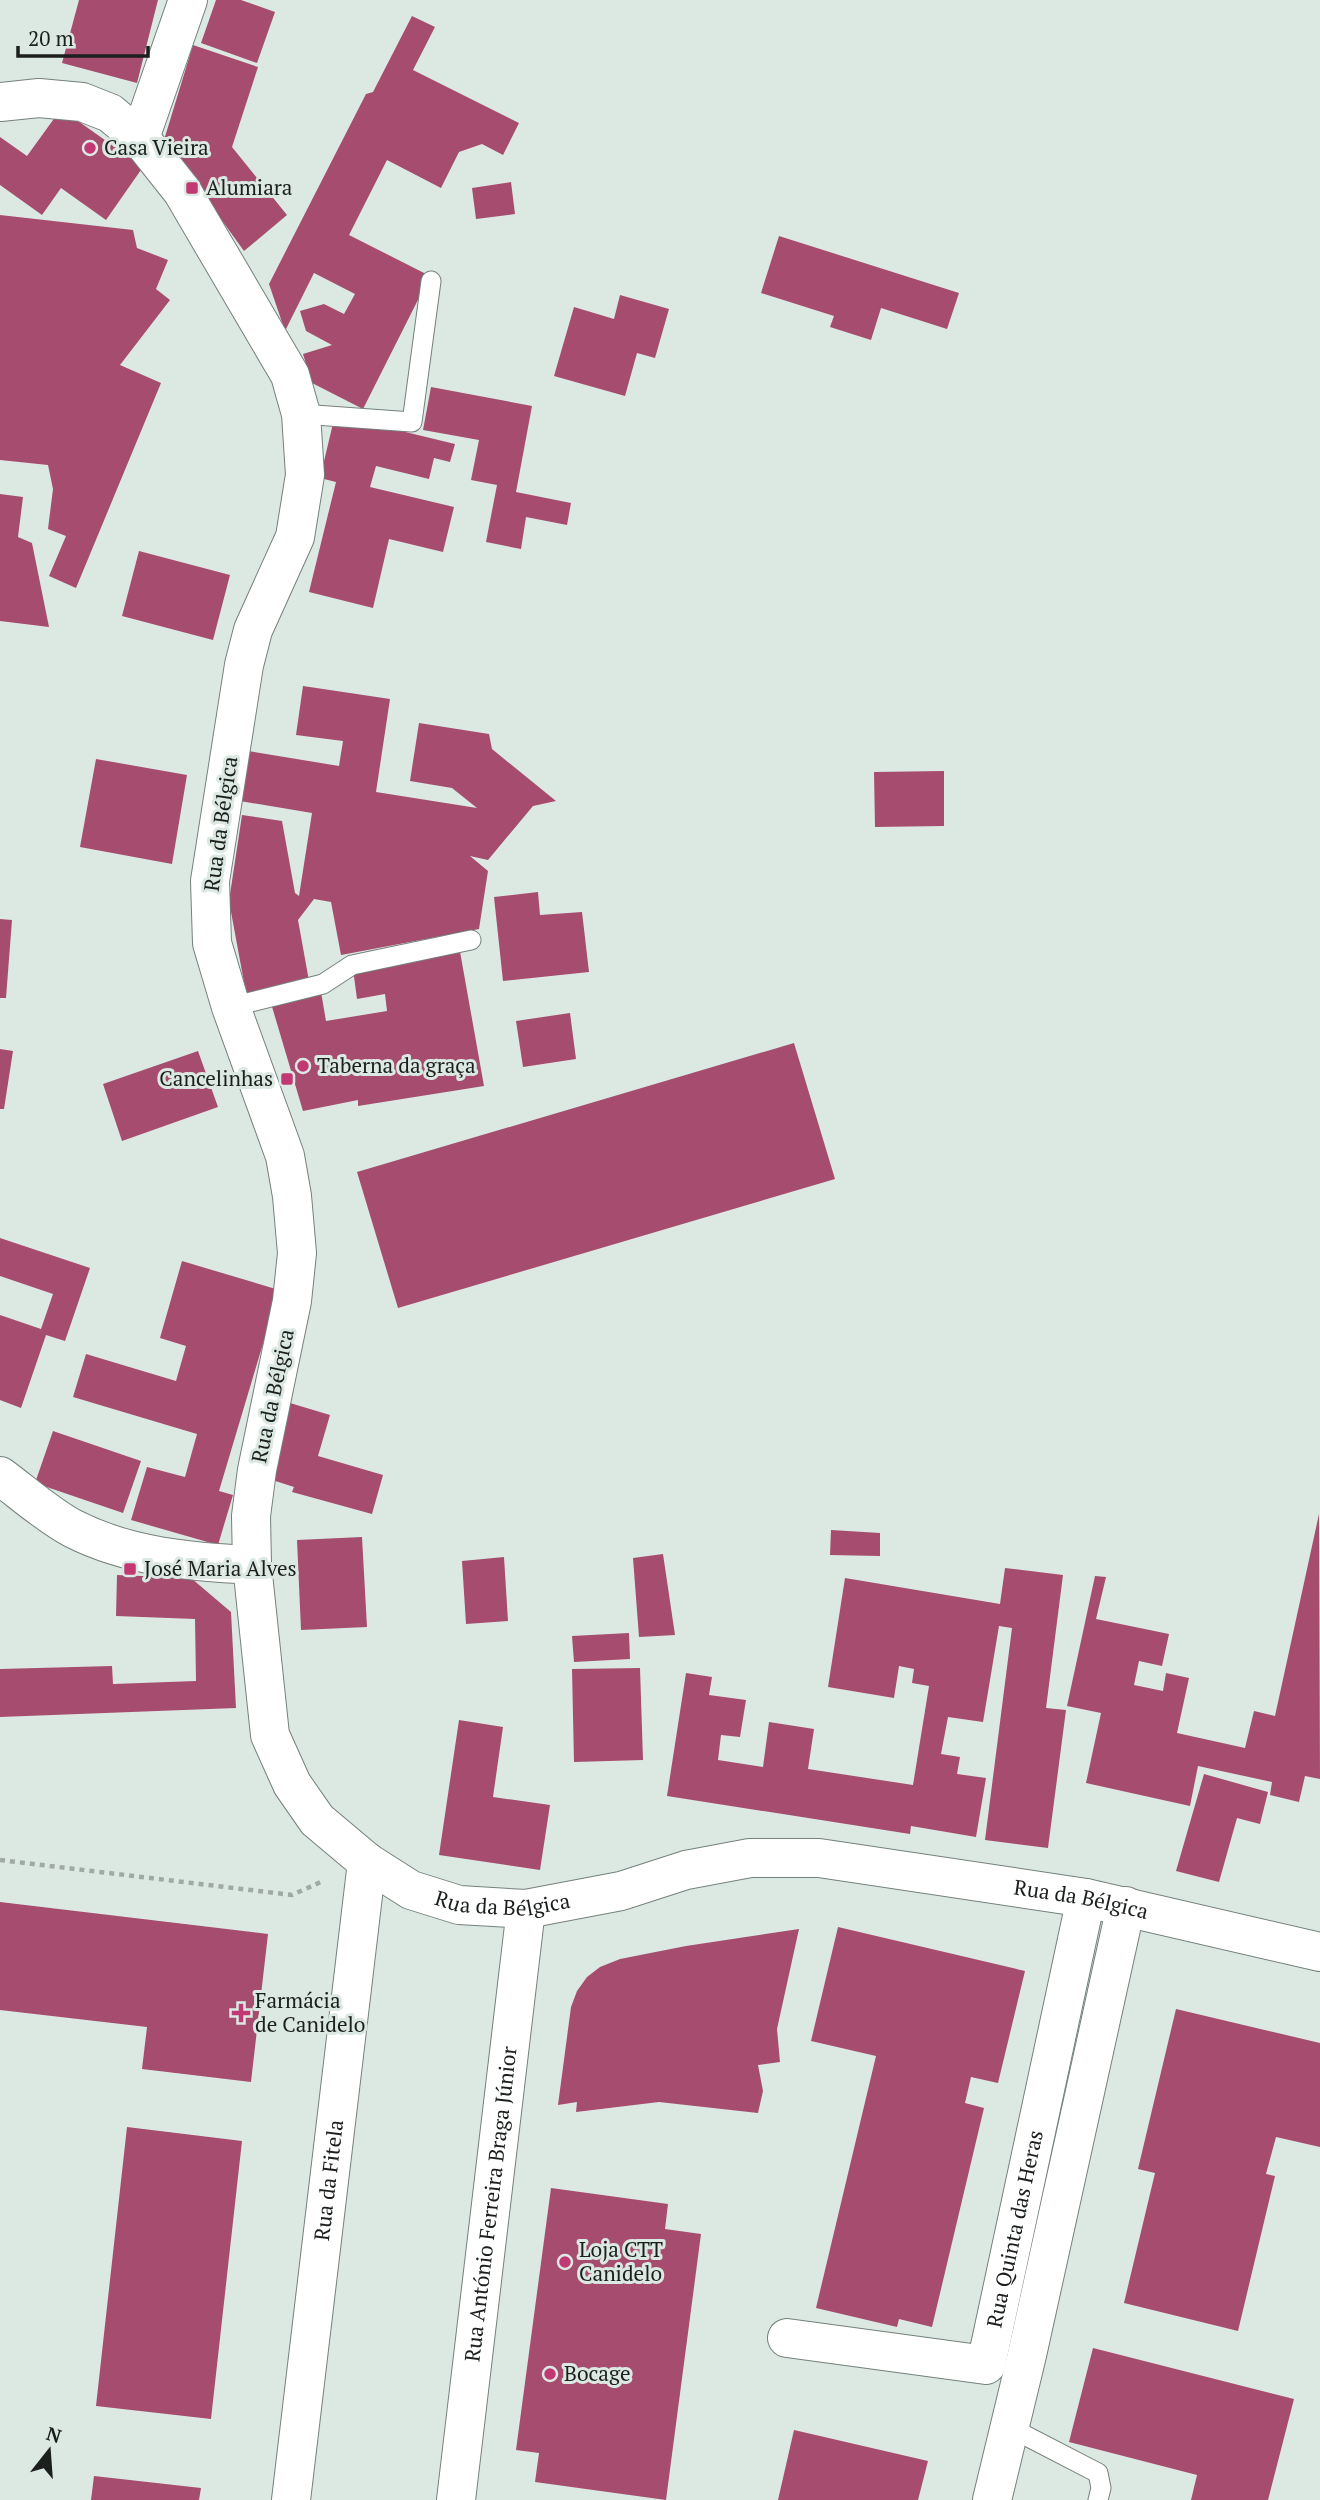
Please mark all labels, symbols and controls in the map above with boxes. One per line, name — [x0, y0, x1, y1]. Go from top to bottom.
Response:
scale bar — [18, 14, 147, 58]
text: 20 m — [28, 24, 74, 52]
place label: Casa Vieira — [104, 133, 209, 161]
marker: Casa Vieira — [82, 140, 98, 156]
place label: Alumiara — [206, 173, 293, 201]
marker: Alumiara — [184, 180, 200, 196]
street label: Rua da Bélgica — [197, 754, 243, 893]
place label: Taberna da graça — [317, 1051, 476, 1079]
marker: Taberna da graça — [295, 1058, 311, 1074]
place label: Cancelinhas — [159, 1064, 273, 1092]
marker: Cancelinhas — [279, 1071, 295, 1087]
street label: Rua da Bélgica — [244, 1326, 300, 1465]
place label: José Maria Alves — [144, 1554, 297, 1582]
marker: José Maria Alves — [122, 1561, 138, 1577]
street label: Rua da Bélgica — [1012, 1872, 1152, 1925]
street label: Rua da Bélgica — [432, 1883, 573, 1922]
place label: Farmácia de Canidelo — [255, 1986, 365, 2038]
marker: Farmácia de Canidelo — [233, 2005, 249, 2021]
street label: Rua António Ferreira Braga Júnior — [457, 2045, 523, 2363]
street label: Rua da Fitela — [307, 2118, 349, 2242]
street label: Rua Quinta das Heras — [979, 2127, 1049, 2330]
place label: Loja CTT Canidelo — [579, 2235, 663, 2287]
marker: Loja CTT Canidelo — [557, 2254, 573, 2270]
place label: Bocage — [564, 2359, 631, 2387]
marker: Bocage — [542, 2366, 558, 2382]
north arrow — [14, 2416, 84, 2486]
text: N — [44, 2420, 65, 2448]

